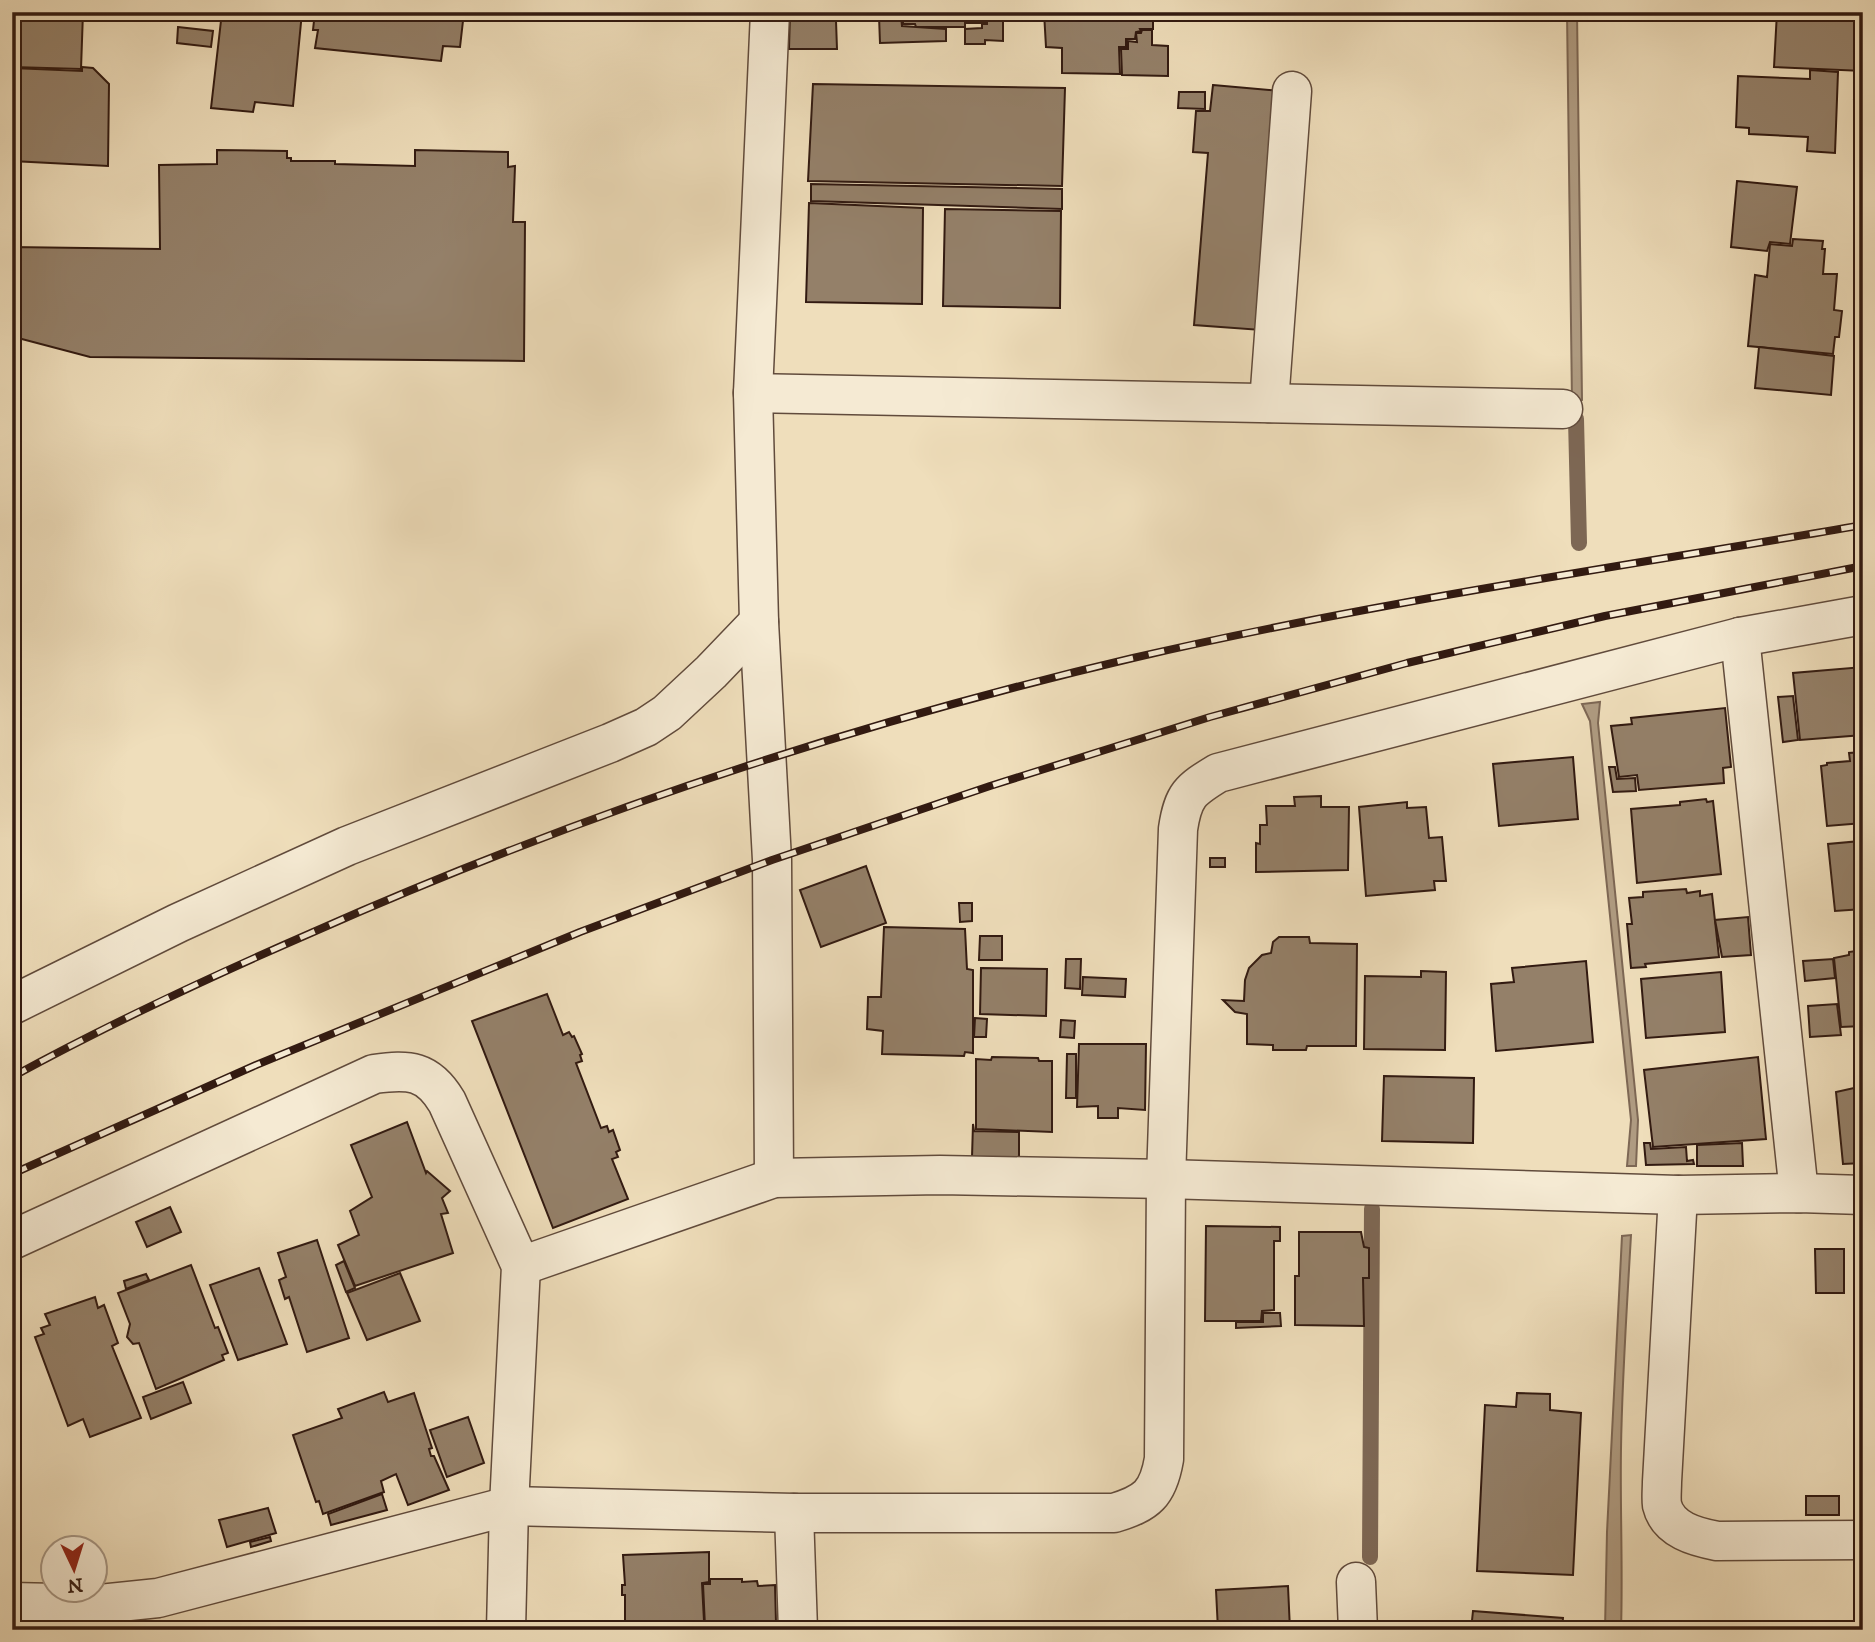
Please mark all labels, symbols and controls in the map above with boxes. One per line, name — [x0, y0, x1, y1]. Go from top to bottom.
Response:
north arrow — [38, 1534, 108, 1604]
text: N — [66, 1572, 84, 1597]

